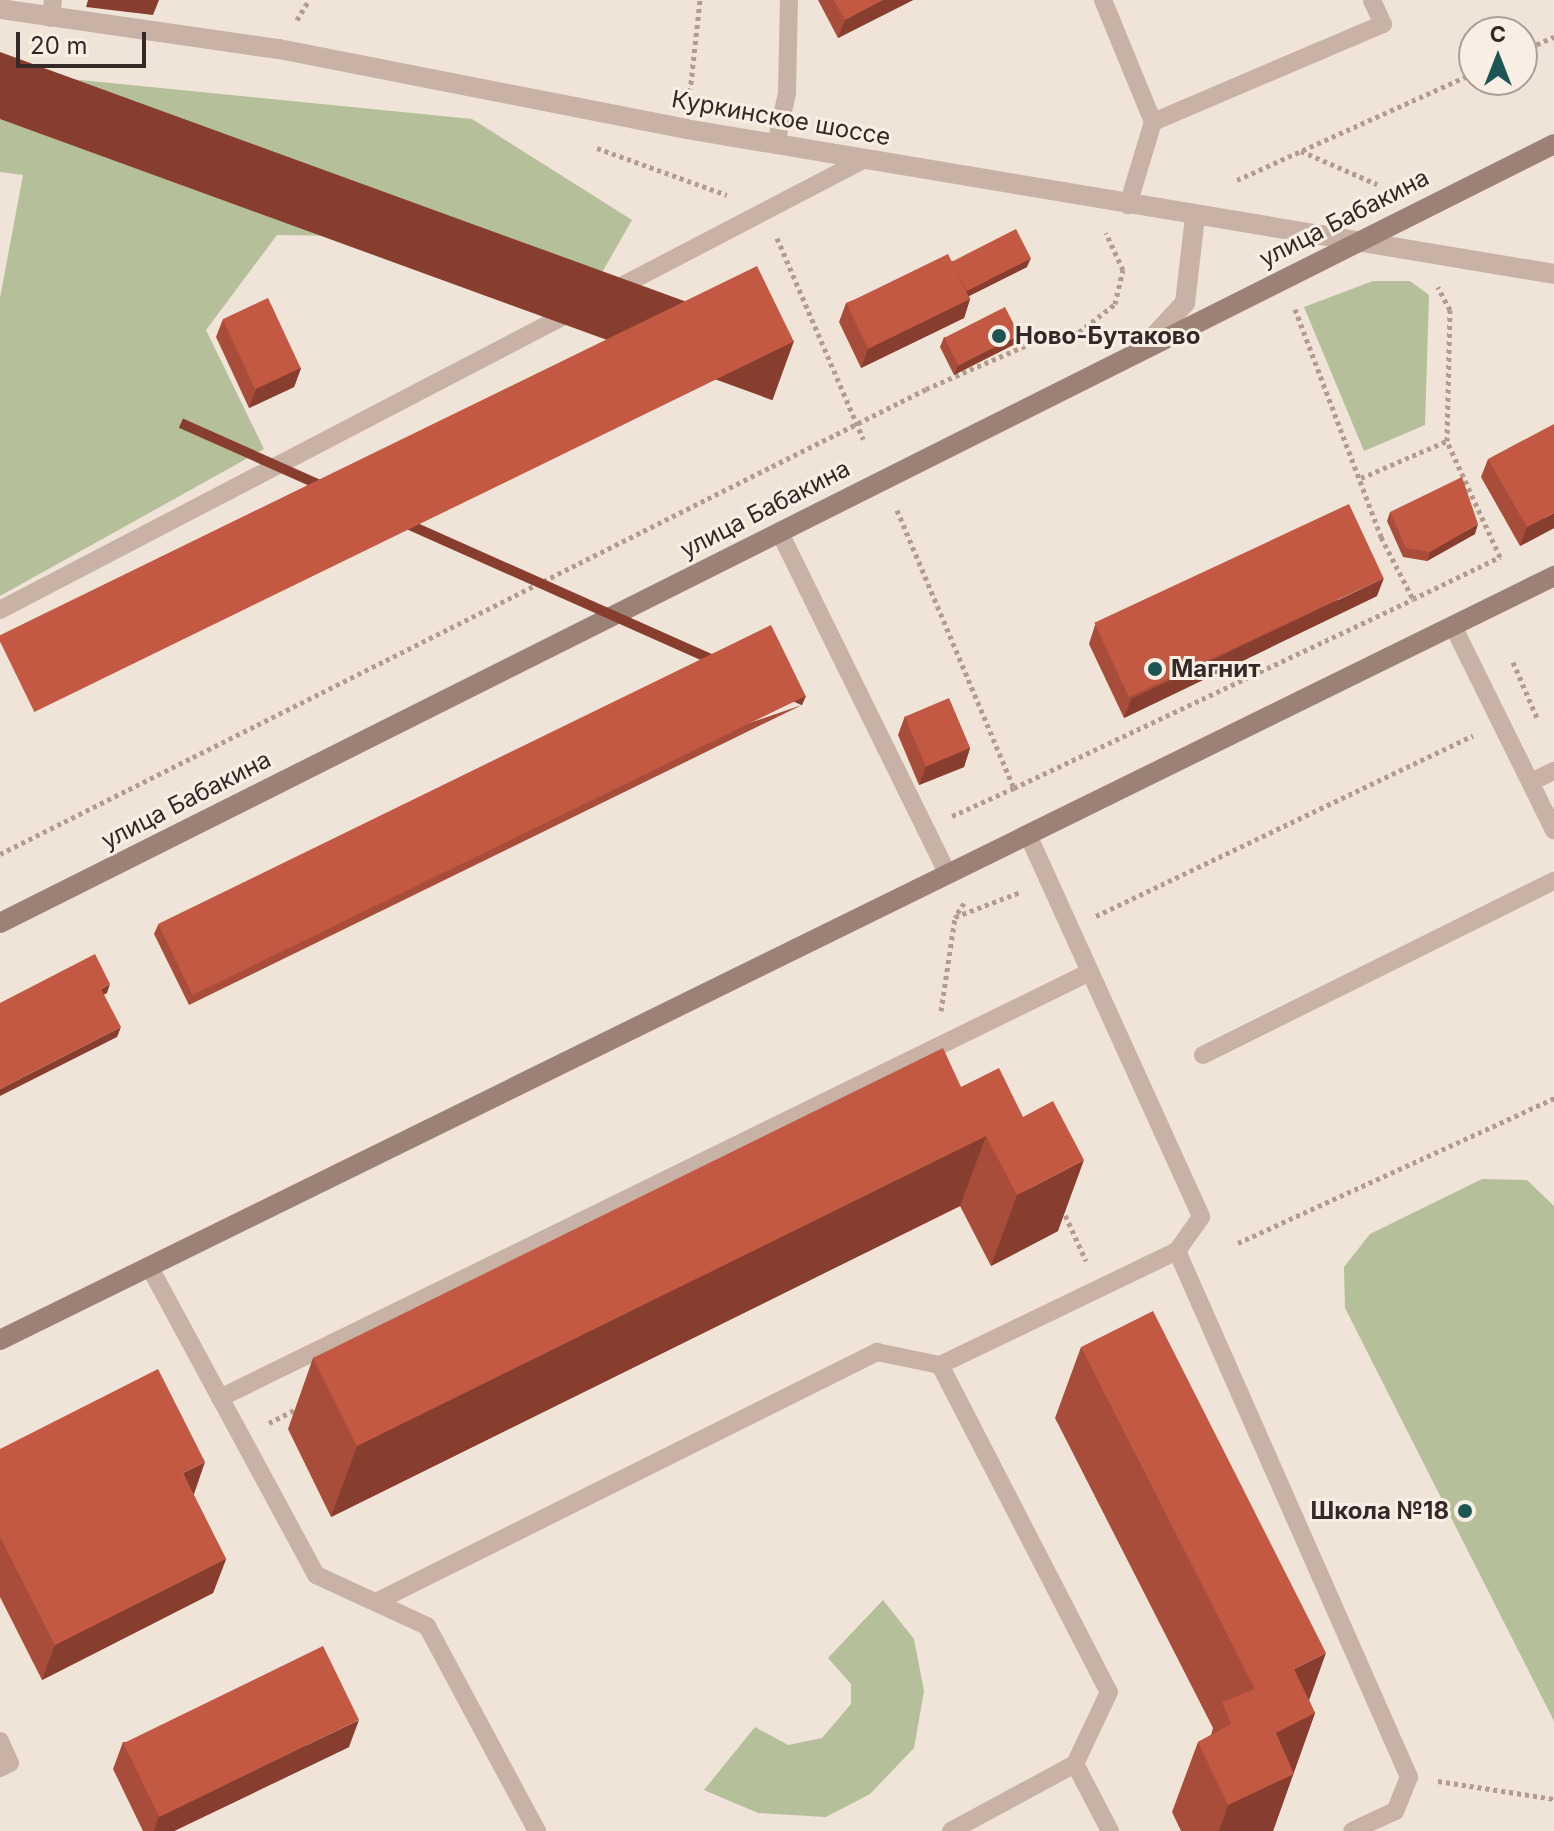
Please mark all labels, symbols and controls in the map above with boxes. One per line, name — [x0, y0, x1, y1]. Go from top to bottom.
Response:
scale bar — [20, 16, 150, 66]
north arrow — [1458, 16, 1538, 96]
text: С — [1490, 21, 1506, 47]
text: 20 m — [30, 31, 88, 60]
street label: Куркинское шоссе — [669, 85, 893, 151]
street label: улица Бабакина — [1254, 163, 1434, 273]
place label: Ново-Бутаково — [1015, 322, 1200, 350]
marker: Ново-Бутаково — [990, 327, 1008, 345]
street label: улица Бабакина — [675, 454, 855, 564]
place label: Магнит — [1171, 655, 1260, 683]
marker: Магнит — [1146, 660, 1164, 678]
street label: улица Бабакина — [96, 745, 276, 855]
place label: Школа №18 — [1311, 1497, 1449, 1525]
marker: Школа №18 — [1456, 1502, 1474, 1520]

